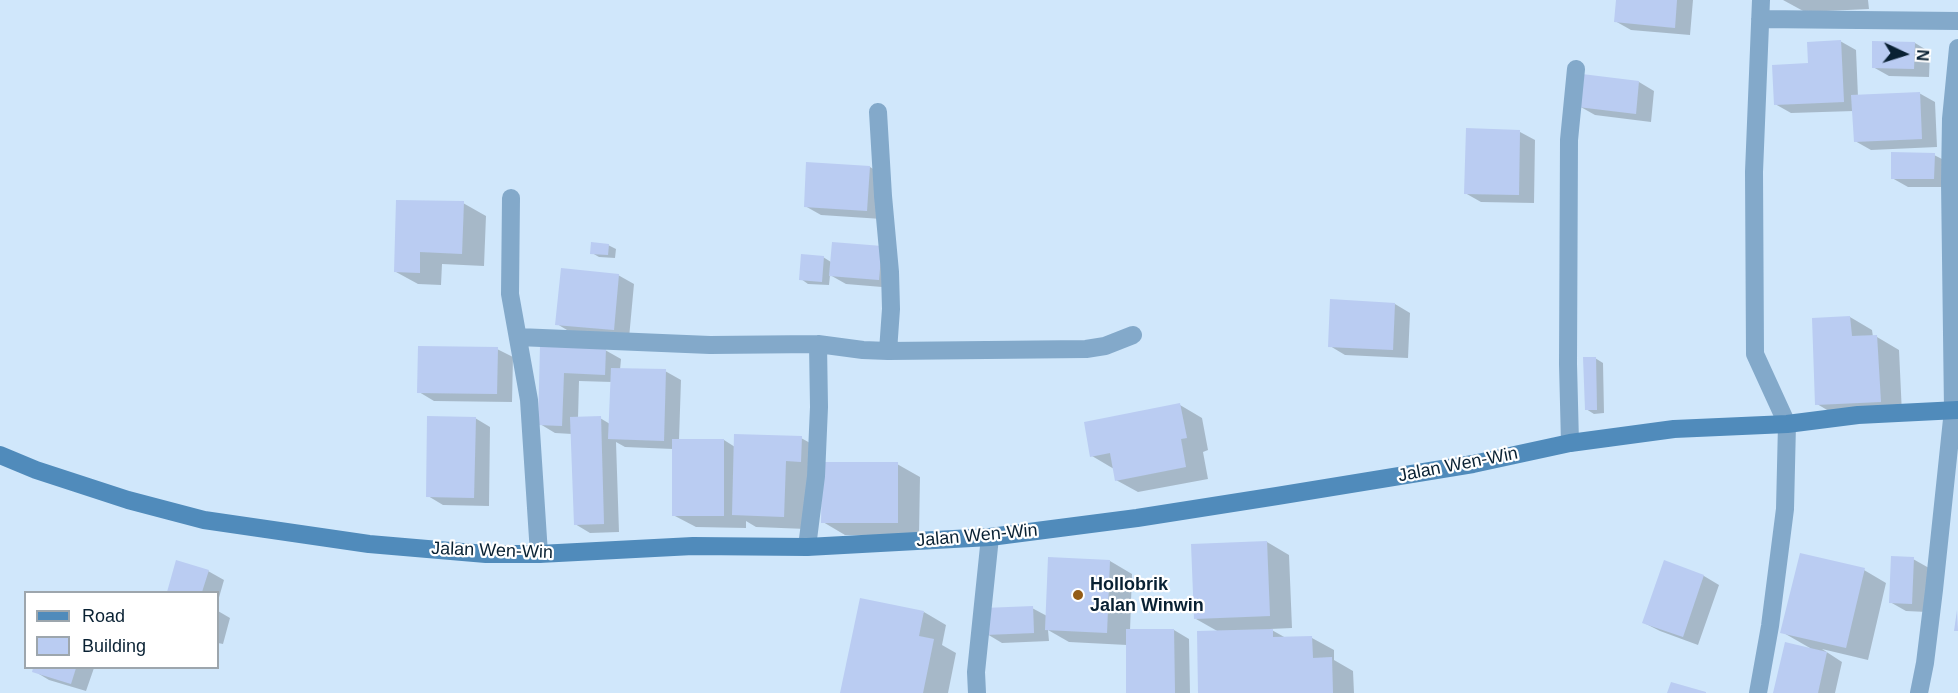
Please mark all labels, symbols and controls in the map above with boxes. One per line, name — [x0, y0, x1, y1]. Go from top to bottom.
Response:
north arrow — [1874, 24, 1934, 84]
text: N — [1914, 49, 1931, 62]
street label: Jalan Wen-Win — [1396, 443, 1520, 487]
street label: Jalan Wen-Win — [915, 520, 1039, 552]
street label: Jalan Wen-Win — [431, 538, 553, 564]
place label: Hollobrik Jalan Winwin — [1090, 574, 1204, 616]
marker: Hollobrik Jalan Winwin — [1071, 588, 1085, 602]
legend — [24, 591, 219, 669]
text: Road — [82, 606, 125, 626]
text: Building — [82, 636, 146, 656]

